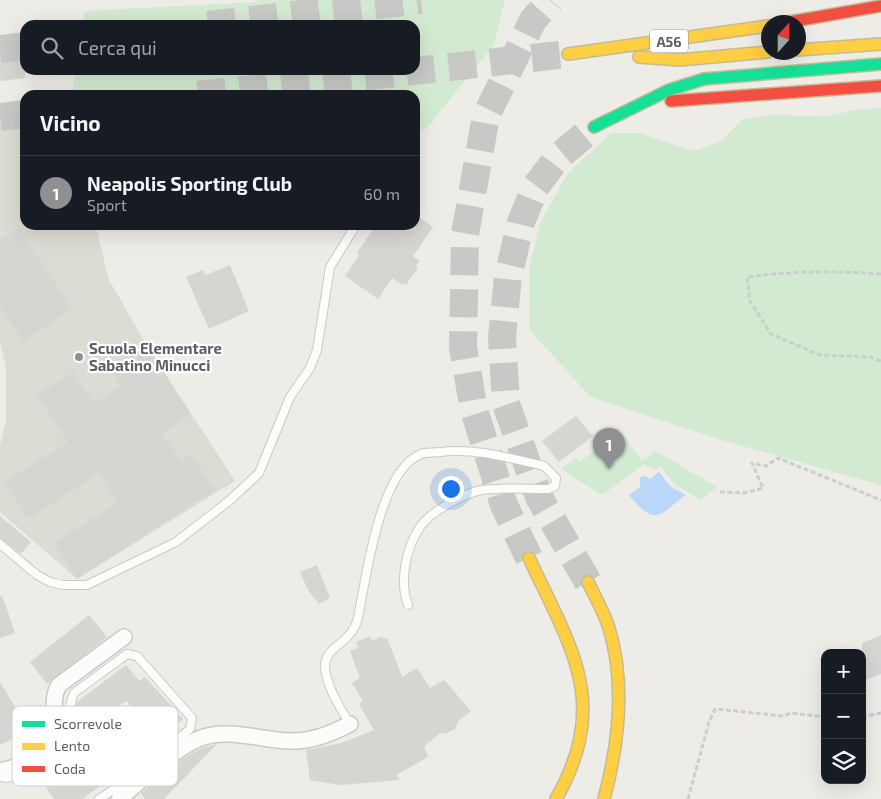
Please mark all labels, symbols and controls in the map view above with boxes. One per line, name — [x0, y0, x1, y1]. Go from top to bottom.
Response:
north arrow — [761, 15, 806, 60]
search box — [20, 20, 420, 75]
road number: A56 — [650, 29, 688, 52]
icon: search — [38, 34, 66, 62]
text: Cerca qui — [78, 36, 157, 59]
text: Vicino — [40, 110, 101, 135]
text: Neapolis Sporting Club — [87, 172, 292, 195]
text: 1 — [53, 184, 59, 203]
text: 60 m — [364, 184, 400, 203]
text: Sport — [87, 195, 127, 214]
place label: Scuola Elementare Sabatino Minucci — [89, 339, 222, 374]
marker: Scuola Elementare Sabatino Minucci — [73, 351, 85, 363]
pin: 1 — [593, 428, 625, 469]
your location — [438, 476, 464, 502]
map controls — [821, 649, 866, 784]
button: + — [821, 649, 866, 694]
button: − — [821, 694, 866, 739]
legend — [12, 706, 178, 786]
text: Scorrevole — [54, 715, 122, 732]
text: Lento — [54, 737, 90, 754]
button: layers — [821, 739, 866, 784]
text: Coda — [54, 760, 86, 777]

